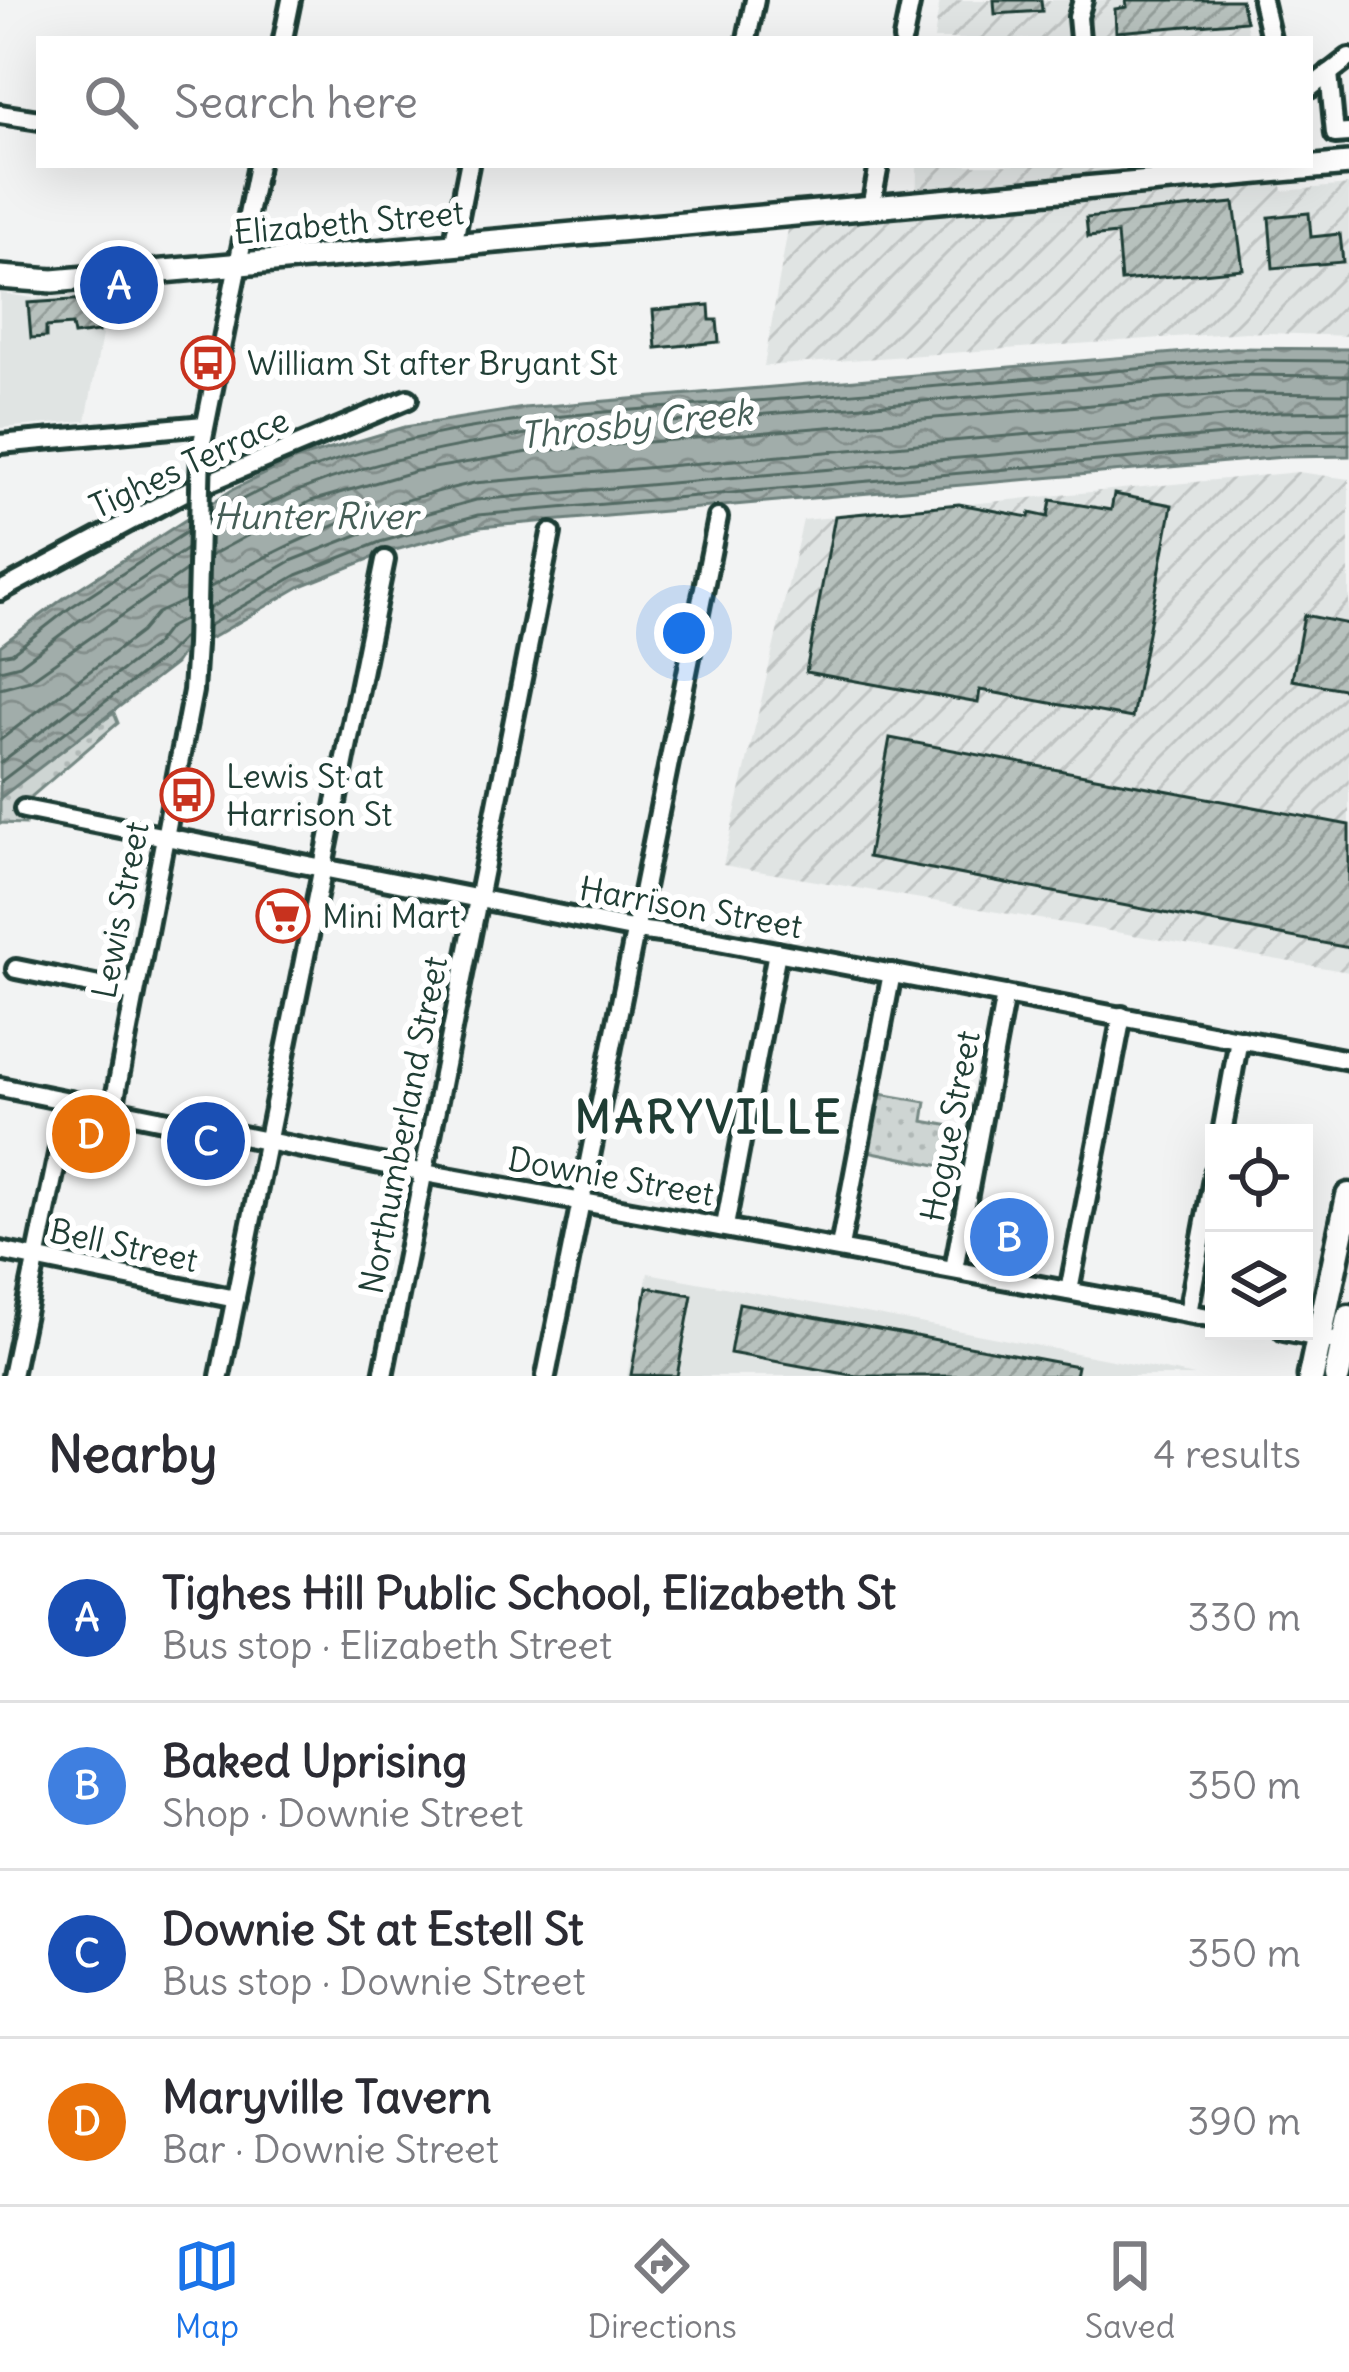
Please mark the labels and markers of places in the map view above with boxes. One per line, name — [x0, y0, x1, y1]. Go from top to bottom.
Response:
pin: A — [80, 240, 158, 330]
bus stop icon: William St after Bryant St — [180, 335, 236, 391]
place label: William St after Bryant St — [247, 342, 618, 384]
place label: Lewis St at Harrison St — [226, 755, 392, 835]
bus stop icon: Lewis St at Harrison St — [159, 767, 215, 823]
supermarket icon: Mini Mart — [255, 888, 311, 944]
place label: Mini Mart — [322, 895, 460, 937]
pin: D — [52, 1089, 130, 1179]
pin: C — [167, 1096, 245, 1186]
pin: B — [970, 1192, 1048, 1282]

